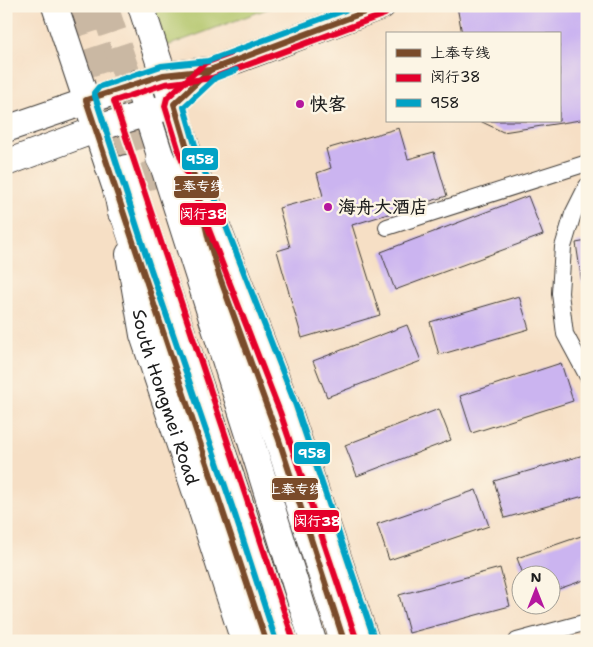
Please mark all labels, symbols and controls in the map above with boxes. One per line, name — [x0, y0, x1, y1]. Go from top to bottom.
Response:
legend — [386, 32, 560, 122]
text: 上奉专线 — [430, 43, 490, 63]
text: 闵行38 — [430, 67, 481, 87]
place label: 快客 — [310, 92, 346, 116]
text: 958 — [430, 93, 460, 113]
marker: 快客 — [294, 98, 306, 110]
line badge: 958 — [181, 147, 219, 171]
text: 958 — [186, 150, 214, 168]
line badge: 上奉专线 — [173, 175, 220, 199]
text: 上奉专线 — [168, 177, 224, 195]
place label: 海舟大酒店 — [338, 195, 428, 219]
marker: 海舟大酒店 — [322, 201, 334, 213]
line badge: 闵行38 — [179, 202, 227, 226]
text: 闵行38 — [179, 205, 227, 223]
street label: South Hongmei Road — [127, 307, 204, 488]
line badge: 958 — [293, 441, 331, 465]
text: 958 — [298, 444, 326, 462]
line badge: 上奉专线 — [271, 477, 319, 501]
text: 上奉专线 — [267, 480, 323, 498]
line badge: 闵行38 — [293, 509, 340, 533]
text: 闵行38 — [293, 512, 341, 530]
north arrow — [510, 564, 560, 614]
text: N — [530, 568, 542, 586]

